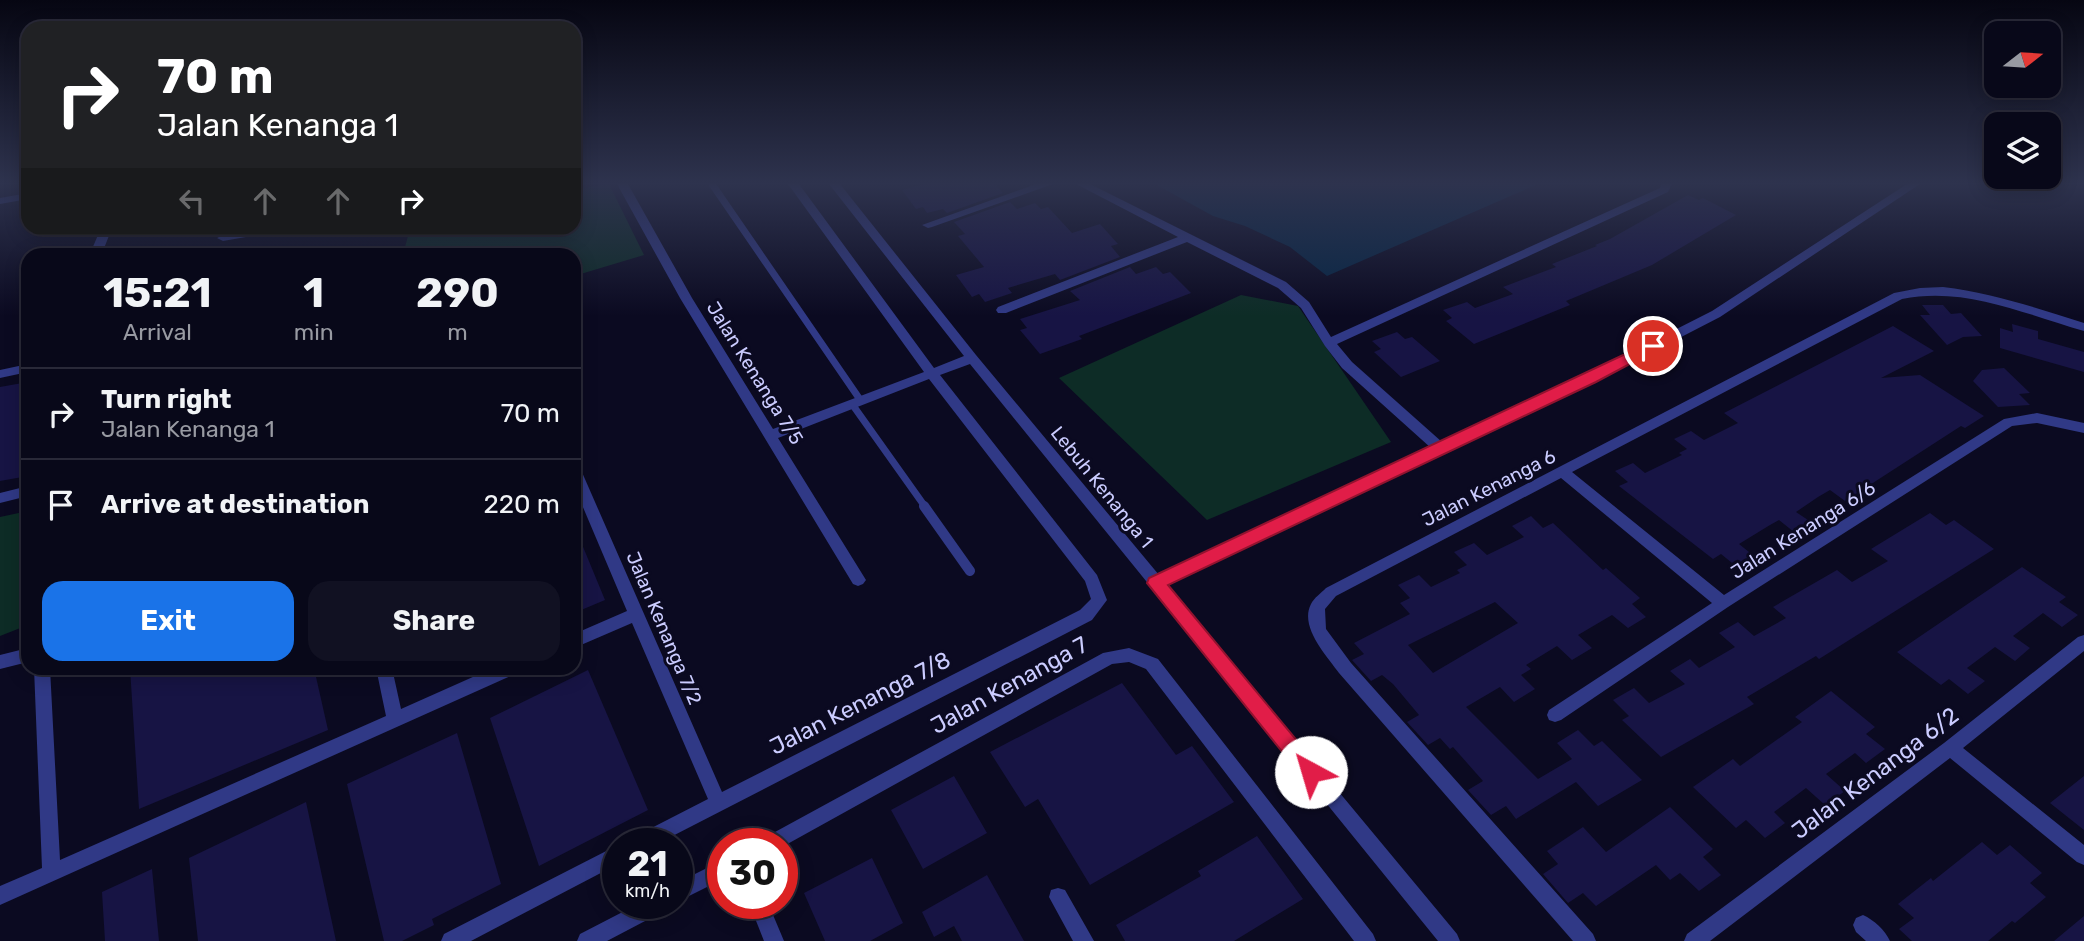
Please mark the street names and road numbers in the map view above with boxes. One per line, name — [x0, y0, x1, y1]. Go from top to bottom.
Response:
street label: Jalan Kenanga 7/5 — [702, 297, 808, 449]
street label: Lebuh Kenanga 1 — [1046, 422, 1158, 552]
street label: Jalan Kenanga 6 — [1418, 444, 1560, 532]
street label: Jalan Kenanga 6/6 — [1726, 476, 1880, 584]
street label: Jalan Kenanga 7/2 — [621, 548, 707, 708]
street label: Jalan Kenanga 7 — [925, 630, 1093, 740]
street label: Jalan Kenanga 7/8 — [765, 645, 955, 761]
street label: Jalan Kenanga 6/2 — [1786, 701, 1964, 845]

